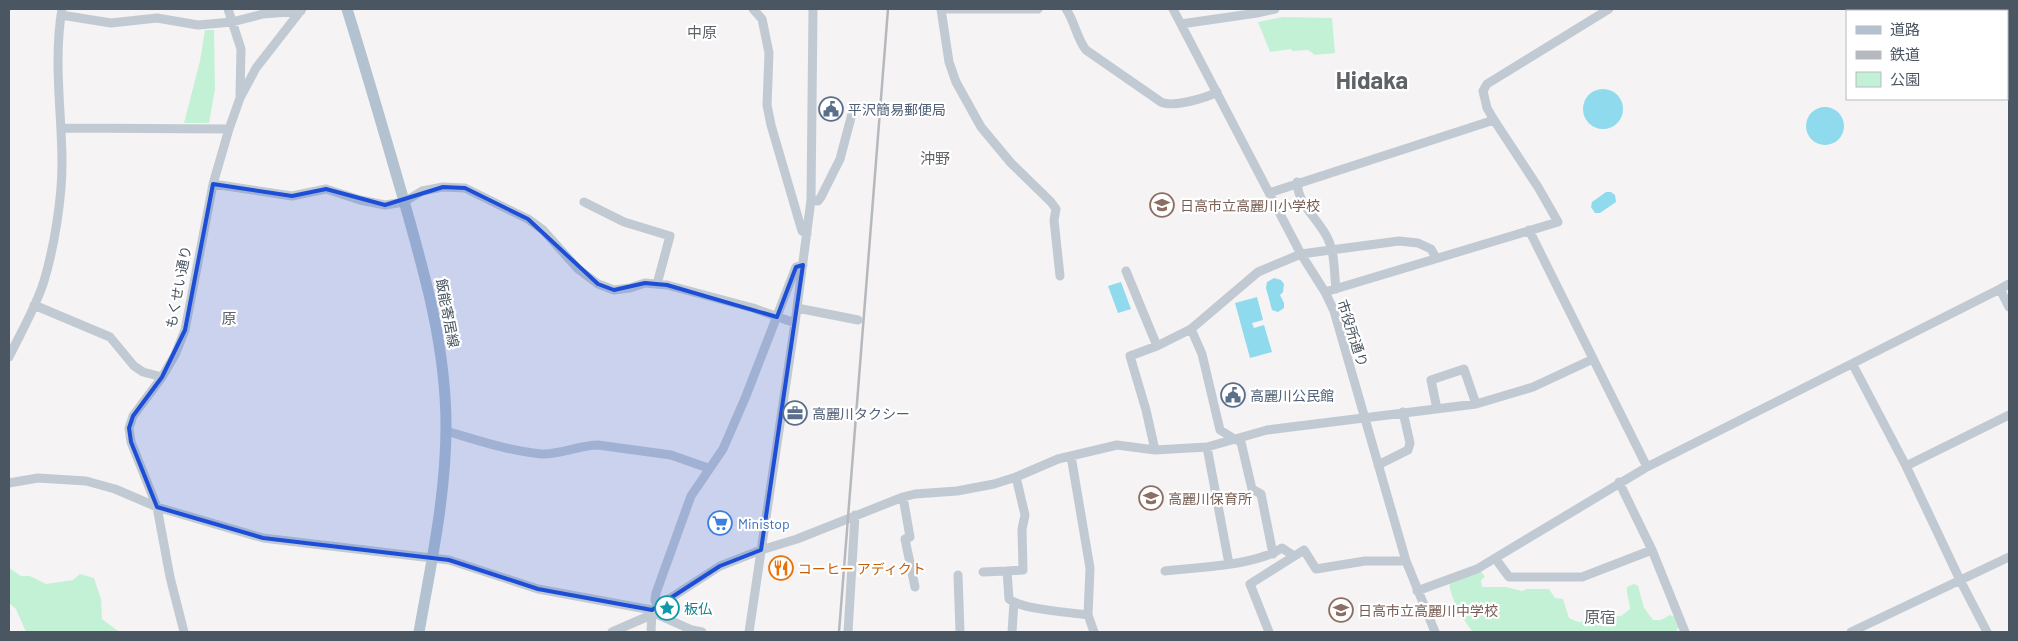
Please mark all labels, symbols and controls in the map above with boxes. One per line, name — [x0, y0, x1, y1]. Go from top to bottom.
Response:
legend — [1846, 10, 2008, 100]
text: 道路 — [1890, 20, 1920, 38]
district label: 中原 — [687, 23, 717, 41]
text: 鉄道 — [1890, 45, 1920, 63]
district label: Hidaka — [1336, 65, 1408, 94]
text: 公園 — [1890, 70, 1920, 88]
public building icon: 平沢簡易郵便局 — [818, 96, 844, 122]
place label: 平沢簡易郵便局 — [848, 101, 946, 118]
district label: 沖野 — [920, 149, 950, 167]
school or university icon: 日高市立高麗川小学校 — [1149, 192, 1175, 218]
place label: 日高市立高麗川小学校 — [1180, 197, 1320, 214]
street label: もくせい通り — [162, 244, 194, 330]
street label: 飯能寄居線 — [433, 277, 463, 349]
street label: 市役所通り — [1334, 297, 1372, 369]
district label: 原 — [221, 309, 237, 327]
public building icon: 高麗川公民館 — [1220, 382, 1246, 408]
place label: 高麗川公民館 — [1250, 387, 1334, 404]
office icon: 高麗川タクシー — [782, 400, 808, 426]
place label: 高麗川タクシー — [812, 405, 910, 422]
school or university icon: 高麗川保育所 — [1138, 485, 1164, 511]
place label: 高麗川保育所 — [1168, 490, 1252, 507]
supermarket icon: Ministop — [707, 510, 733, 536]
place label: Ministop — [738, 515, 790, 532]
restaurant icon: コーヒー アディクト — [768, 555, 794, 581]
place label: コーヒー アディクト — [798, 560, 926, 577]
place icon: 板仏 — [654, 595, 680, 621]
school or university icon: 日高市立高麗川中学校 — [1328, 597, 1354, 623]
place label: 板仏 — [684, 600, 712, 617]
place label: 日高市立高麗川中学校 — [1358, 602, 1498, 619]
district label: 原宿 — [1584, 607, 1616, 626]

